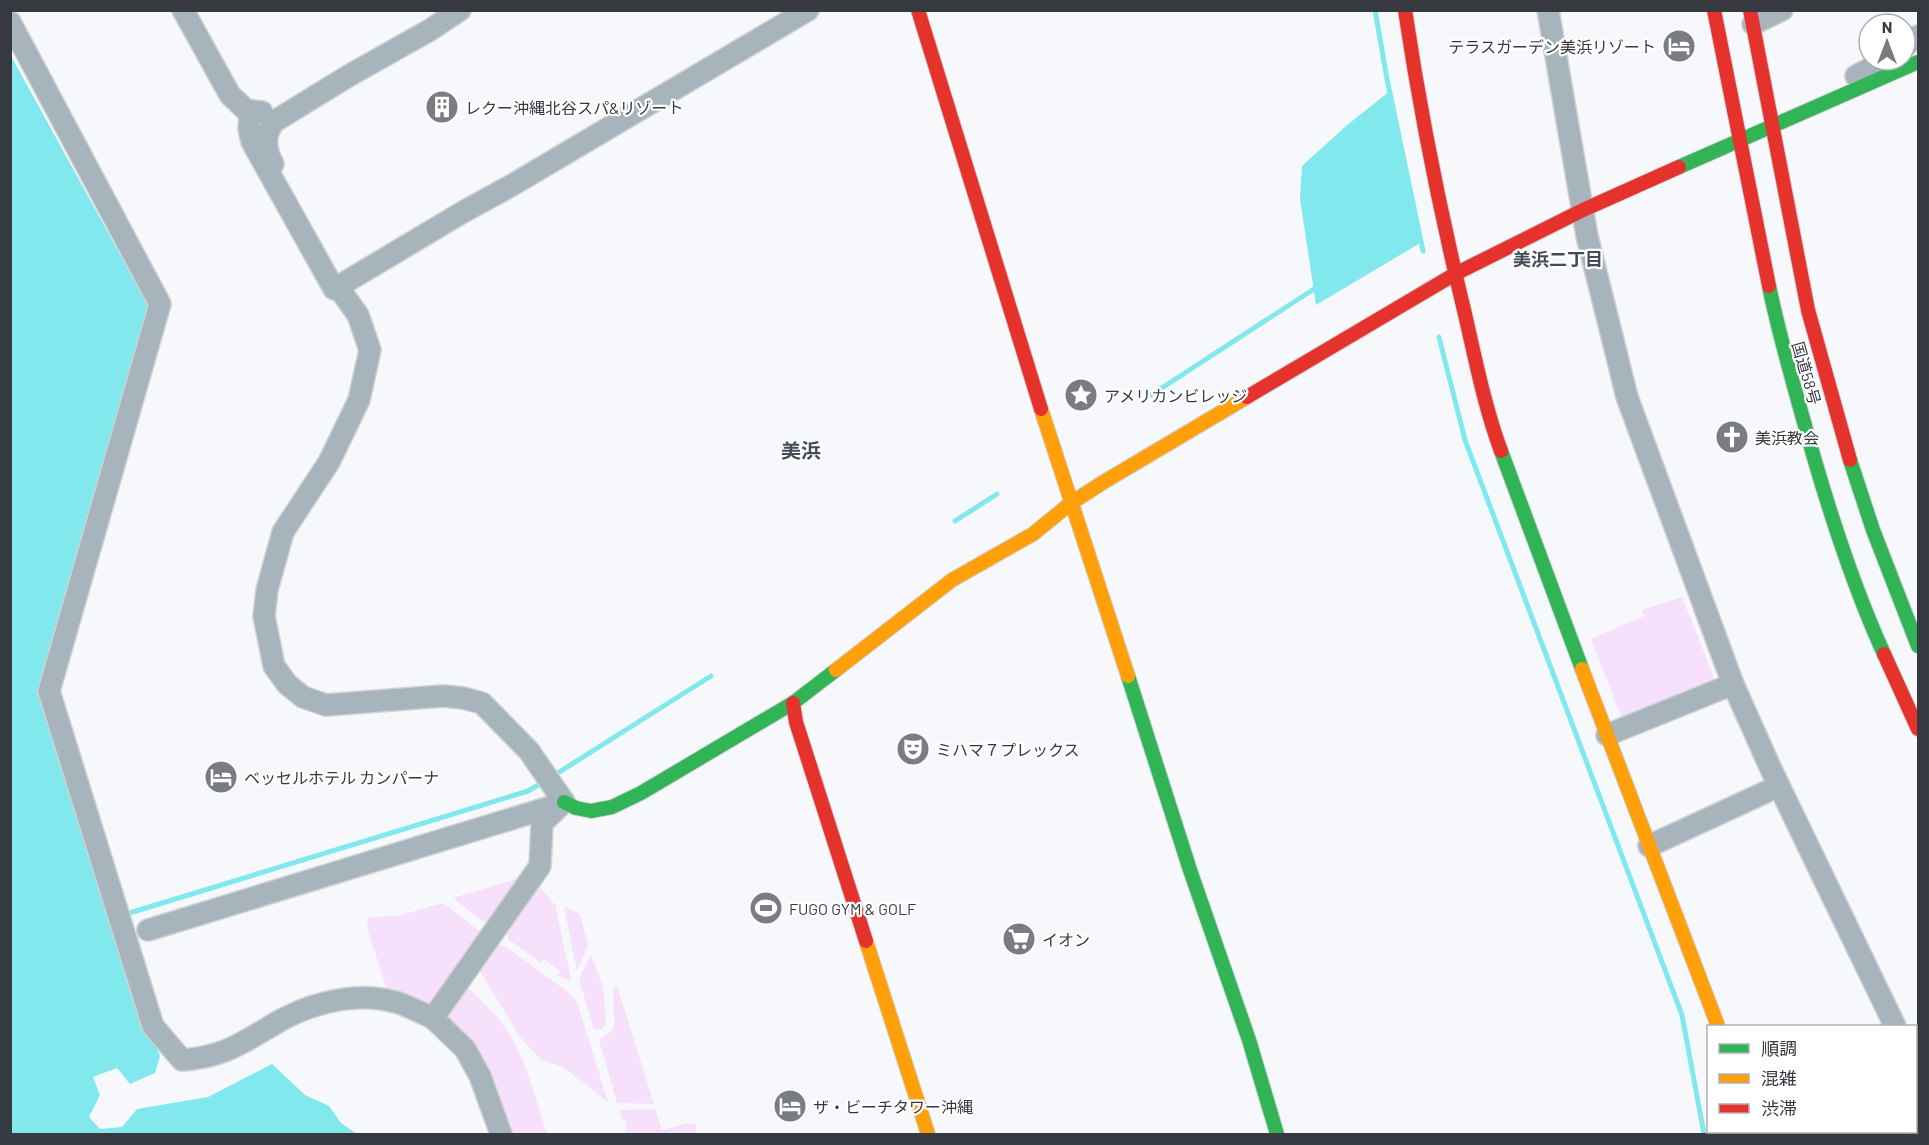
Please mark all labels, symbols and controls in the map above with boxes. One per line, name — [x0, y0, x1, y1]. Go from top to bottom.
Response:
north arrow — [1857, 12, 1917, 72]
text: N — [1882, 17, 1892, 36]
hotel icon: テラスガーデン美浜リゾート — [1661, 28, 1697, 64]
place label: テラスガーデン美浜リゾート — [1448, 37, 1656, 56]
building icon: レクー沖縄北谷スパ&リゾート — [424, 89, 460, 125]
place label: レクー沖縄北谷スパ&リゾート — [465, 98, 684, 117]
district label: 美浜二丁目 — [1513, 248, 1603, 270]
street label: 国道58号 — [1789, 339, 1825, 407]
place icon: アメリカンビレッジ — [1063, 377, 1099, 413]
place label: アメリカンビレッジ — [1104, 386, 1247, 405]
church icon: 美浜教会 — [1714, 419, 1750, 455]
place label: 美浜教会 — [1755, 428, 1819, 447]
district label: 美浜 — [781, 438, 821, 462]
theatre icon: ミハマ７プレックス — [895, 731, 931, 767]
place label: ミハマ７プレックス — [936, 740, 1080, 759]
hotel icon: ベッセルホテル カンパーナ — [203, 759, 239, 795]
place label: ベッセルホテル カンパーナ — [244, 768, 439, 787]
sports icon: FUGO GYM & GOLF — [748, 890, 784, 926]
place label: FUGO GYM & GOLF — [789, 899, 916, 918]
supermarket icon: イオン — [1001, 921, 1037, 957]
place label: イオン — [1042, 930, 1090, 949]
legend — [1707, 1025, 1917, 1133]
text: 順調 — [1761, 1037, 1797, 1059]
text: 混雑 — [1761, 1067, 1797, 1089]
hotel icon: ザ・ビーチタワー沖縄 — [772, 1088, 808, 1124]
place label: ザ・ビーチタワー沖縄 — [813, 1097, 973, 1116]
text: 渋滞 — [1761, 1097, 1797, 1119]

